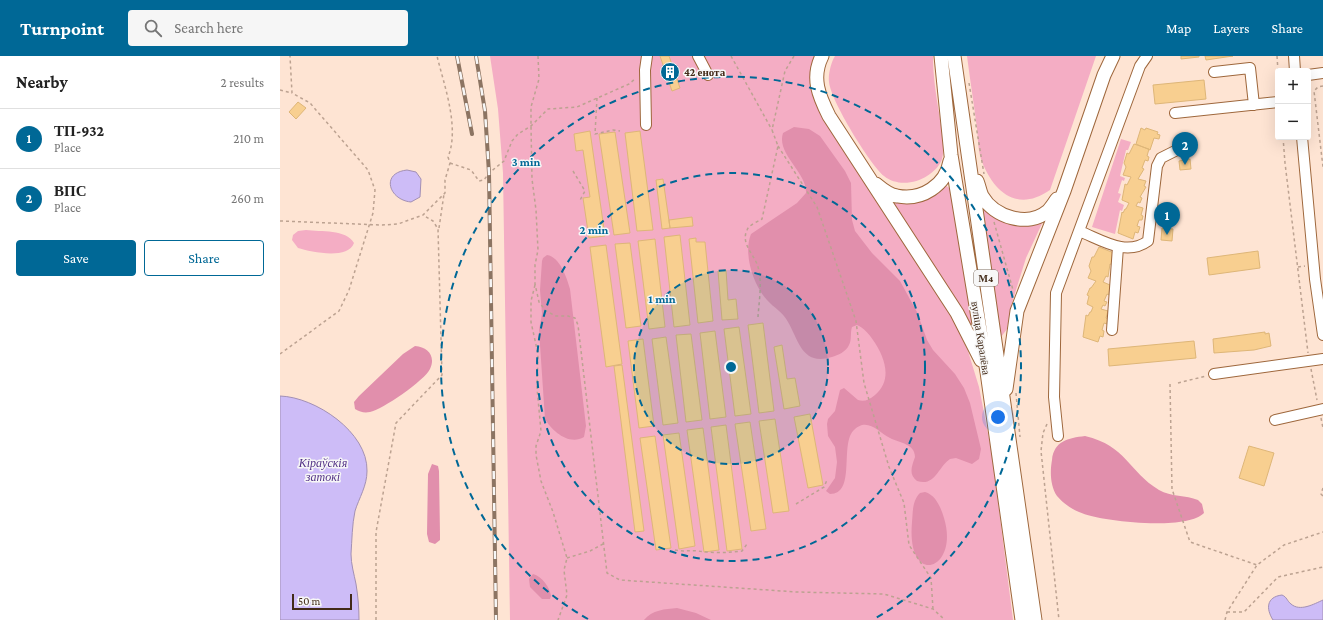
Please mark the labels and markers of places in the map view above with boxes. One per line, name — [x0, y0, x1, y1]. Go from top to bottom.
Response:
building icon: 42 енота — [659, 61, 681, 83]
place label: 42 енота — [684, 66, 726, 78]
pin: 2 — [1172, 132, 1198, 165]
pin: 1 — [1154, 202, 1180, 235]
centre of rings — [724, 360, 738, 374]

